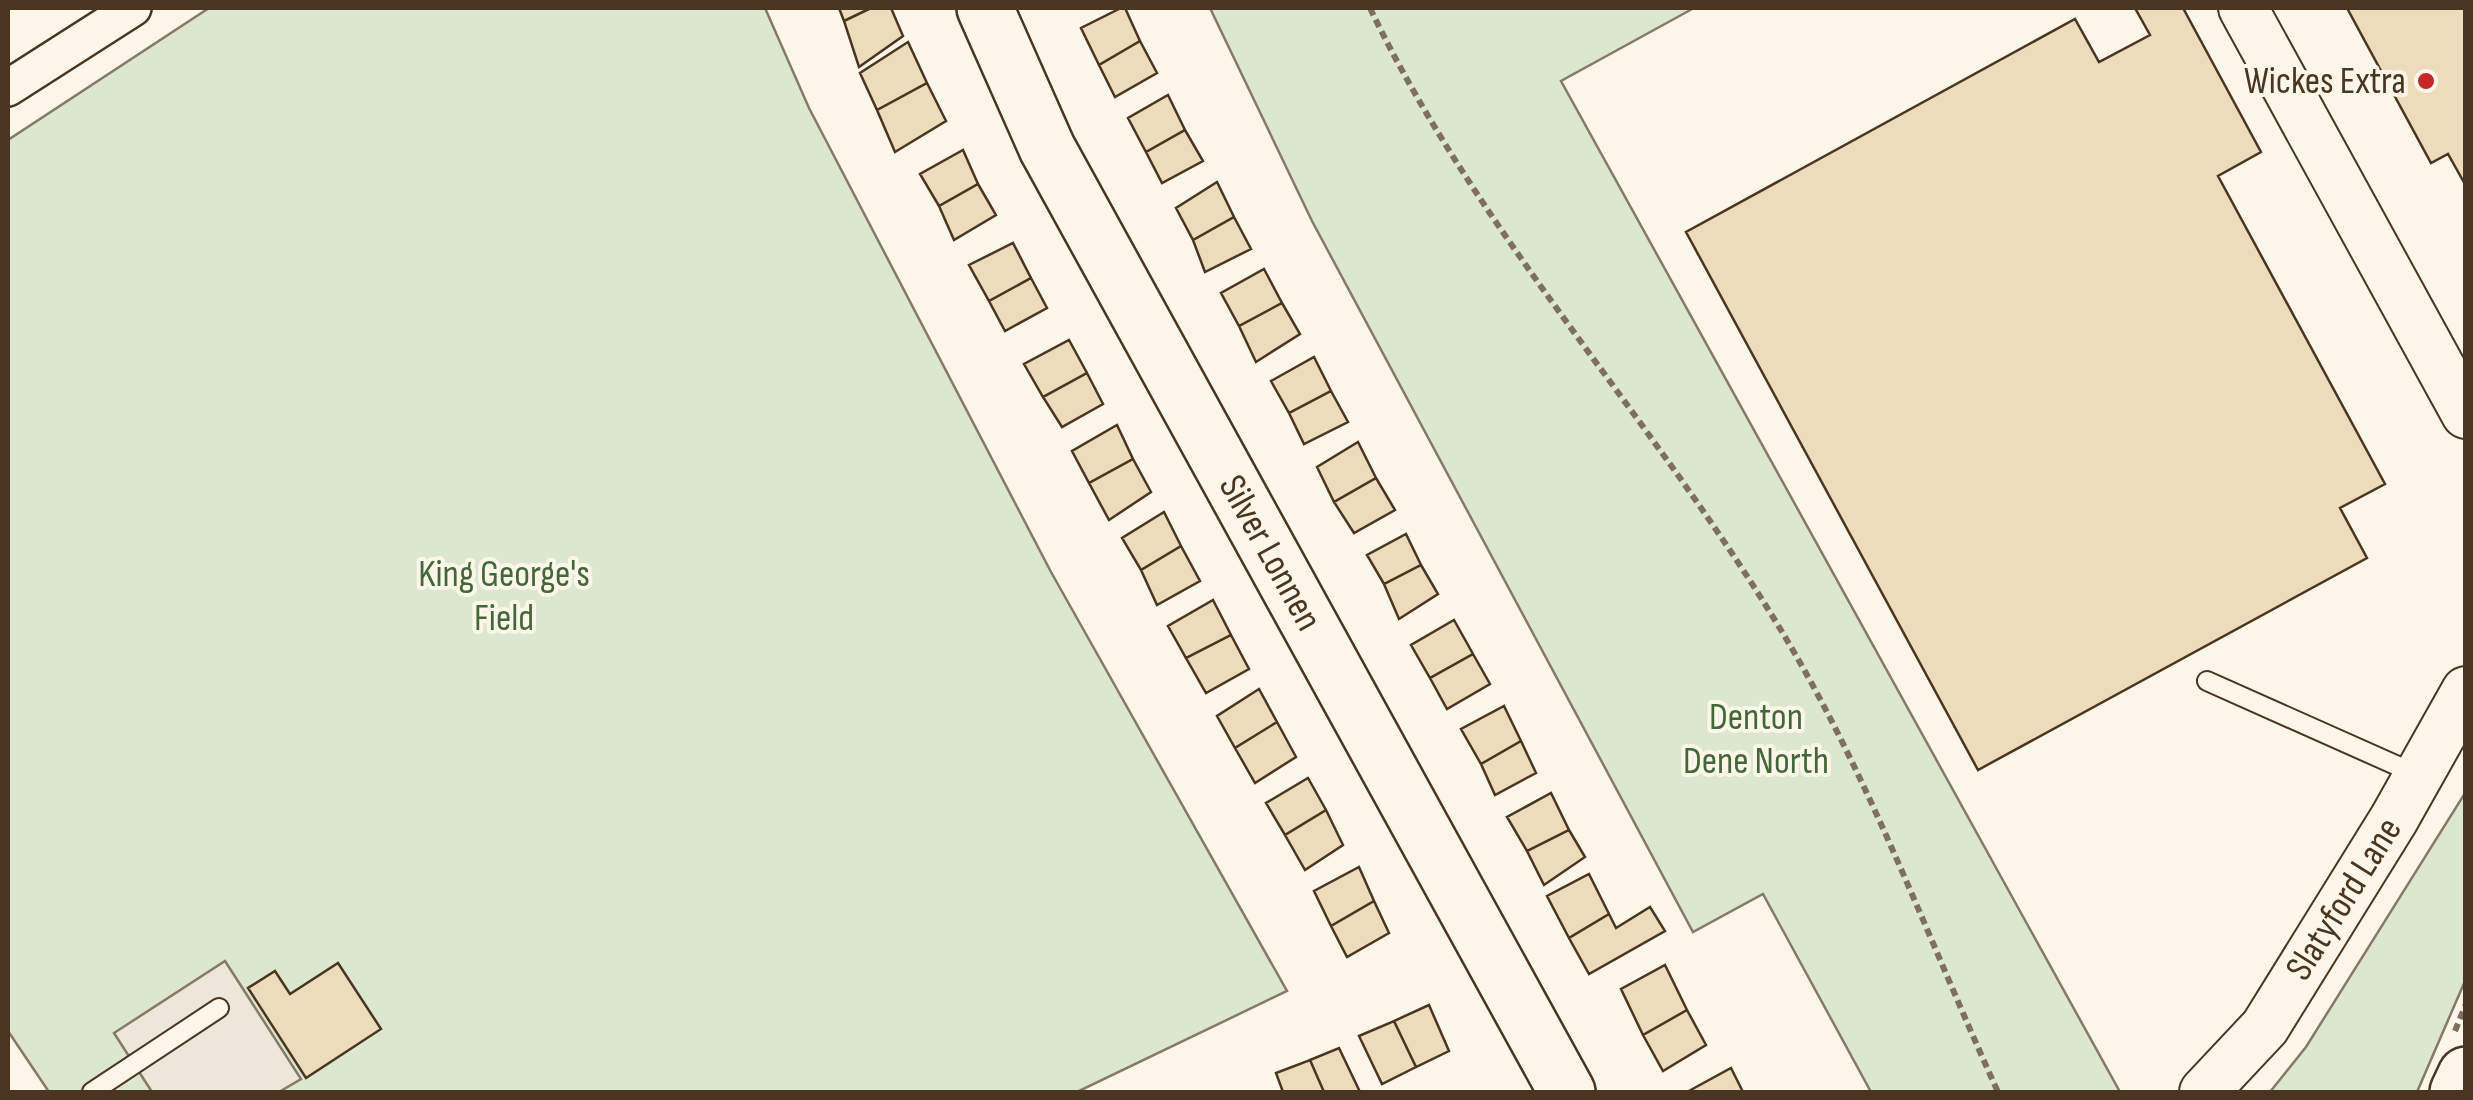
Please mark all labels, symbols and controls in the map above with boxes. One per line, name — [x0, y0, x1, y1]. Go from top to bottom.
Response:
place label: Wickes Extra — [2244, 59, 2406, 104]
marker: Wickes Extra — [2415, 70, 2437, 92]
street label: Silver Lonnen — [1209, 468, 1331, 638]
park label: King George's Field — [418, 552, 590, 641]
park label: Denton Dene North — [1683, 695, 1829, 784]
street label: Slatyford Lane — [2276, 810, 2412, 988]

